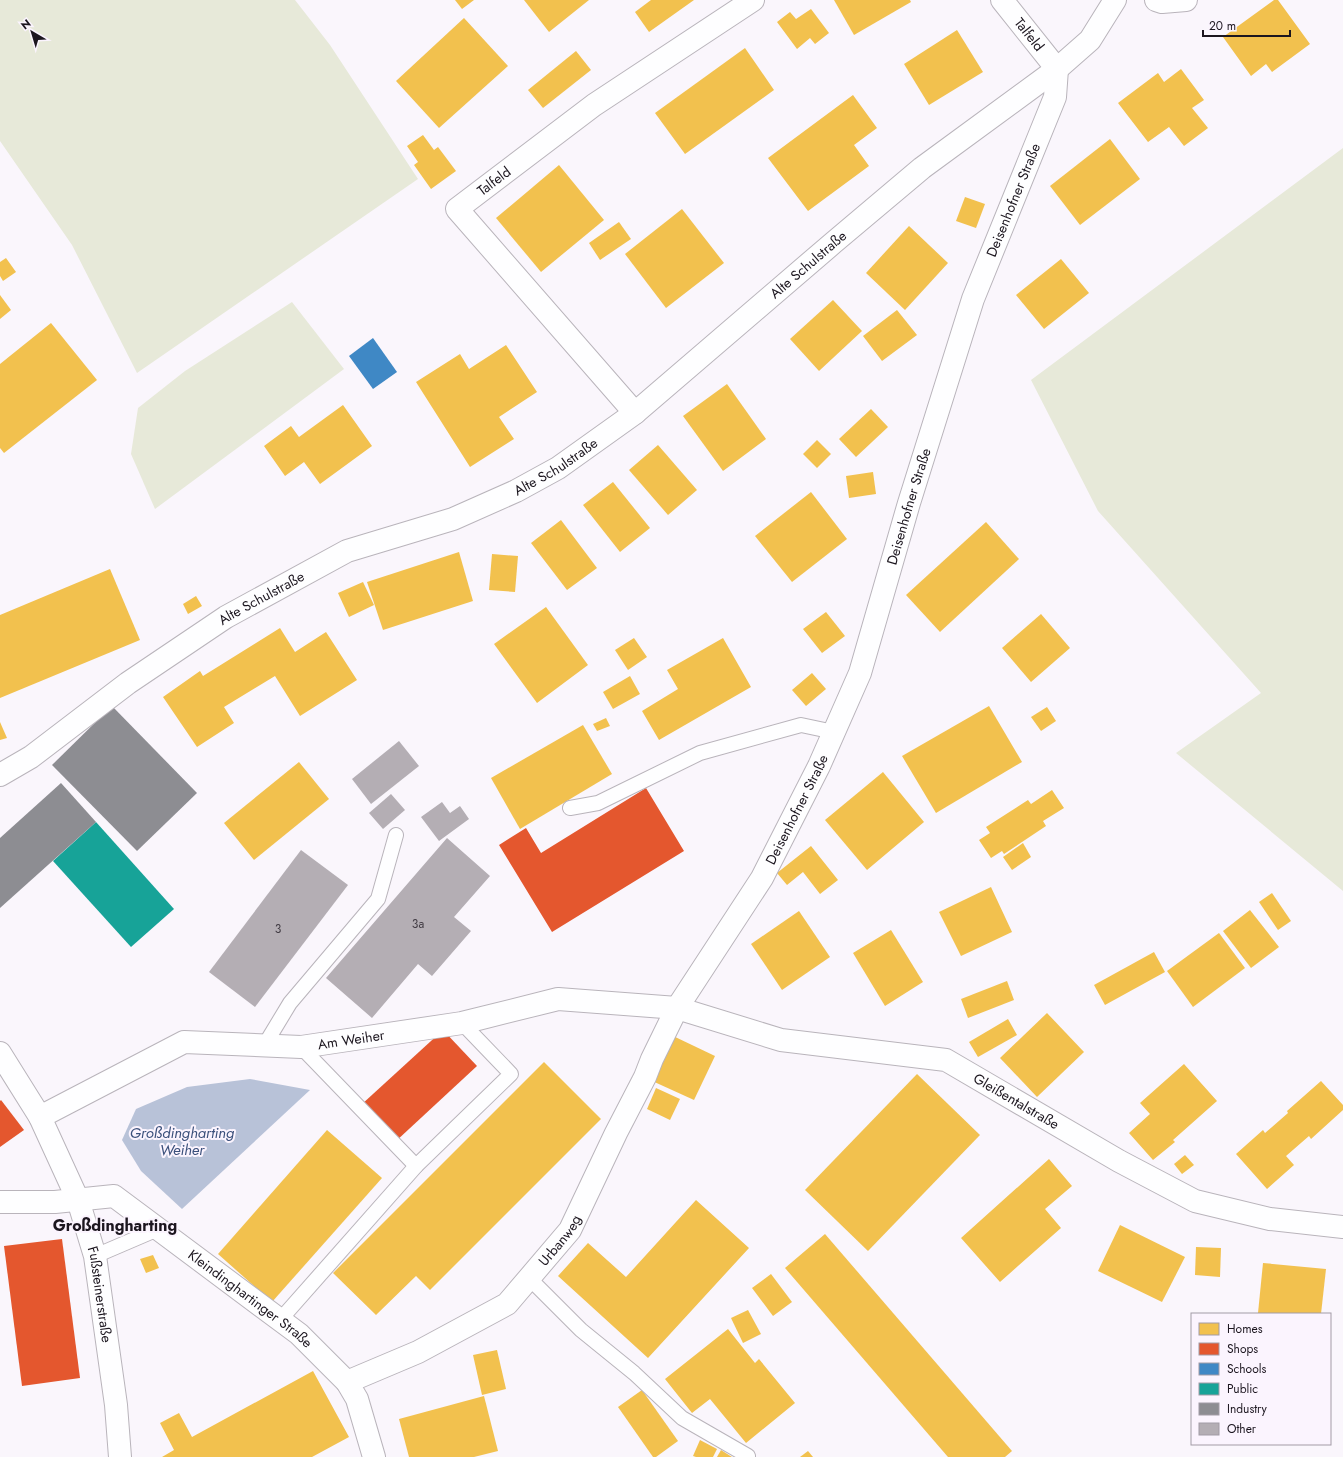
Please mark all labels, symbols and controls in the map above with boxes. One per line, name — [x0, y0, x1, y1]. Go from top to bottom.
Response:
north arrow — [12, 12, 52, 52]
scale bar — [1203, 12, 1290, 38]
street label: Talfeld — [1010, 13, 1049, 55]
text: N — [17, 15, 34, 33]
text: 20 m — [1209, 17, 1236, 35]
street label: Deisenhofner Straße — [981, 140, 1045, 260]
street label: Talfeld — [473, 162, 515, 200]
street label: Alte Schulstraße — [765, 226, 851, 303]
street label: Alte Schulstraße — [510, 433, 601, 500]
street label: Deisenhofner Straße — [882, 446, 936, 567]
street label: Alte Schulstraße — [214, 566, 308, 630]
street label: Deisenhofner Straße — [760, 751, 833, 868]
house number: 3a — [412, 915, 424, 933]
house number: 3 — [275, 920, 282, 938]
street label: Am Weiher — [316, 1025, 386, 1054]
street label: Gleißentalstraße — [970, 1068, 1063, 1134]
water label: Großdingharting Weiher — [130, 1122, 235, 1161]
street label: Urbanweg — [534, 1212, 586, 1270]
district label: Großdingharting — [53, 1214, 177, 1237]
street label: Fußsteinerstraße — [83, 1244, 117, 1344]
street label: Kleindinghartinger Straße — [184, 1245, 317, 1352]
legend — [1191, 1313, 1331, 1445]
text: Homes — [1227, 1320, 1263, 1338]
text: Shops — [1227, 1340, 1258, 1358]
text: Schools — [1227, 1360, 1266, 1378]
text: Public — [1227, 1380, 1258, 1398]
text: Industry — [1227, 1400, 1268, 1418]
text: Other — [1227, 1420, 1257, 1438]

